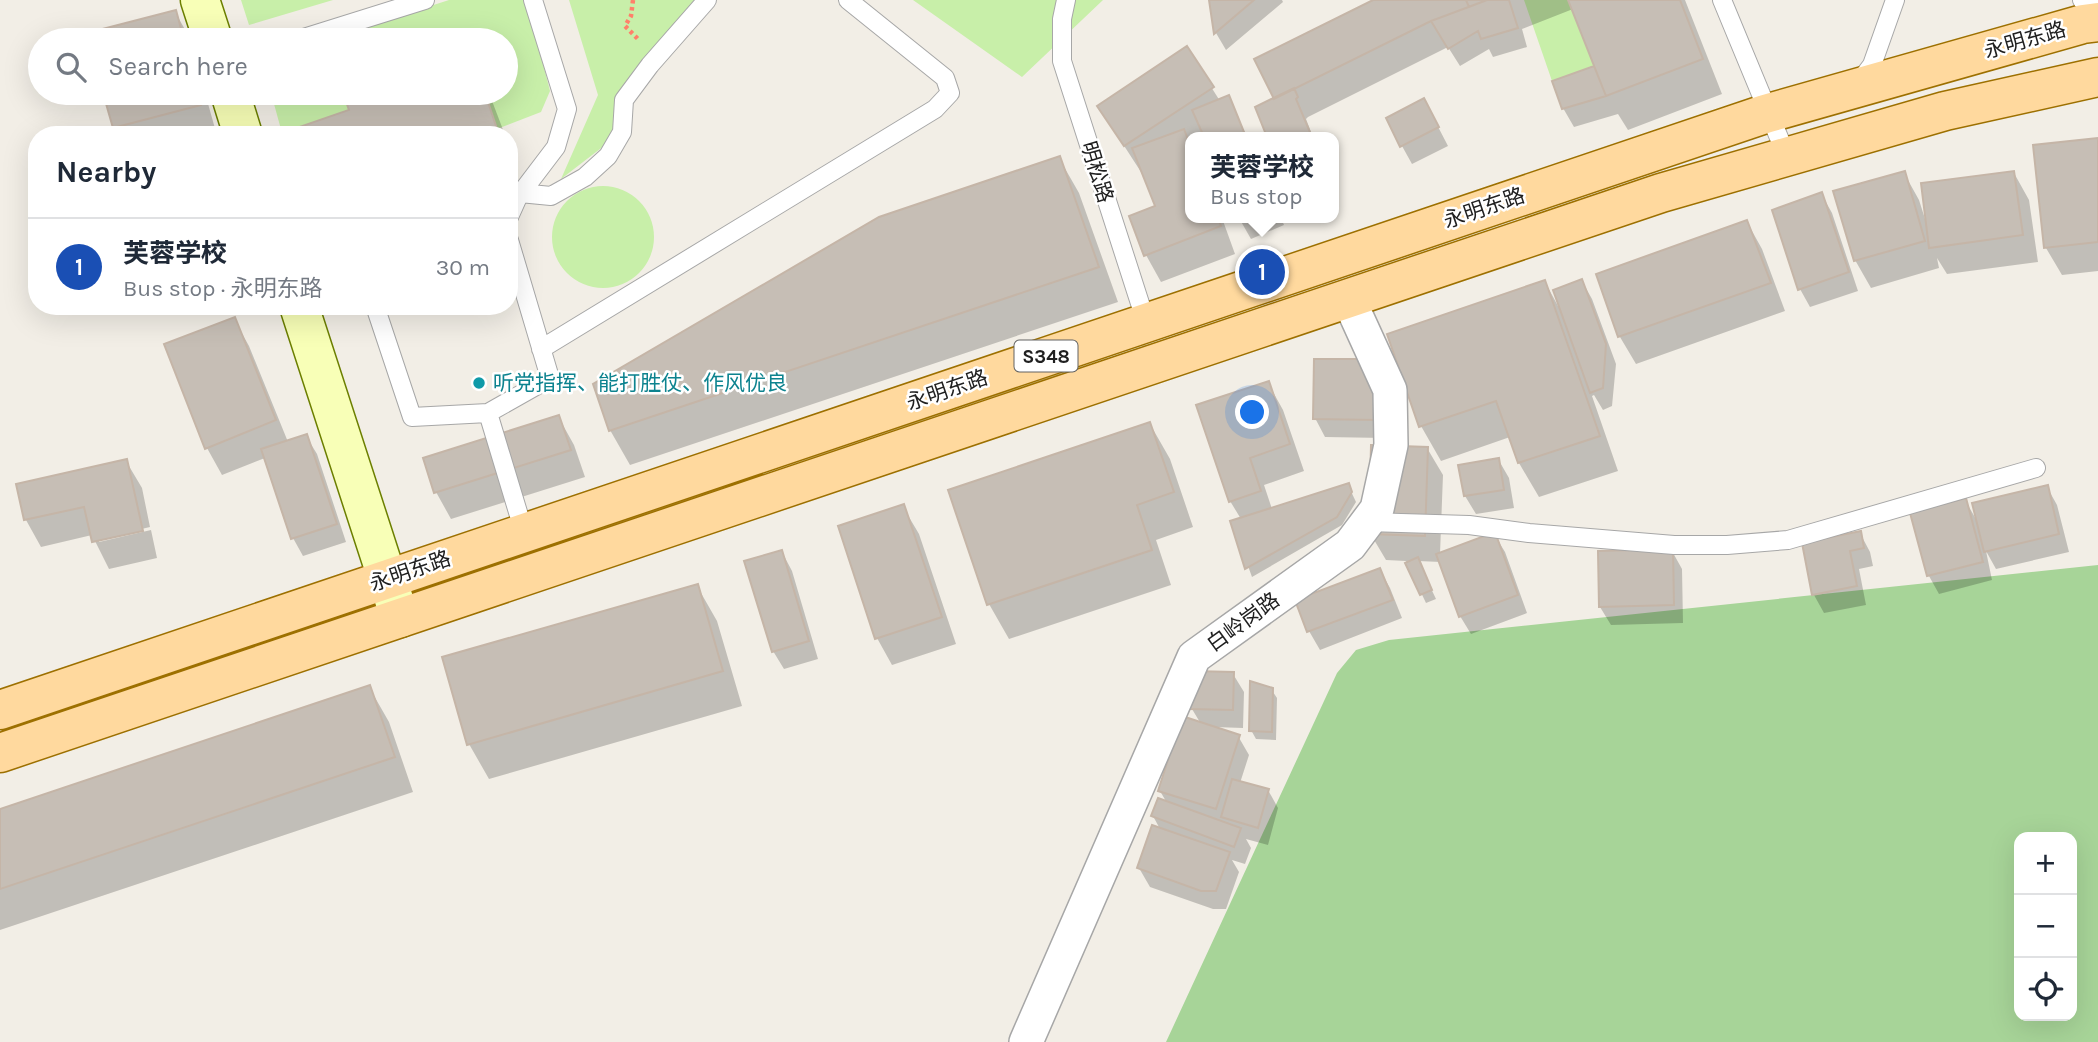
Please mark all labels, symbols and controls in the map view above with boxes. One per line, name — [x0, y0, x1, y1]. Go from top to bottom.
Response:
street label: 永明东路 — [1981, 17, 2069, 63]
search box — [28, 28, 518, 105]
icon: search — [52, 48, 90, 86]
text: Search here — [108, 51, 248, 82]
popup — [1185, 132, 1339, 223]
street label: 明松路 — [1076, 138, 1118, 206]
text: 芙蓉学校 — [1210, 152, 1314, 183]
text: Nearby — [56, 154, 156, 190]
text: Bus stop — [1210, 183, 1303, 210]
street label: 永明东路 — [1440, 183, 1528, 233]
text: 芙蓉学校 — [123, 238, 227, 269]
pin: 1 — [1239, 246, 1285, 298]
text: 1 — [75, 254, 83, 281]
text: 30 m — [436, 254, 490, 281]
text: Bus stop · 永明东路 — [123, 275, 323, 302]
road number: S348 — [1014, 340, 1078, 372]
street label: 永明东路 — [903, 365, 991, 415]
place label: 听党指挥、能打胜仗、作风优良 — [493, 371, 787, 395]
marker: 听党指挥、能打胜仗、作风优良 — [471, 375, 487, 391]
your location — [1235, 395, 1269, 429]
street label: 永明东路 — [366, 546, 454, 596]
street label: 白岭岗路 — [1202, 588, 1284, 656]
map controls — [2014, 832, 2077, 1021]
button: + — [2014, 832, 2077, 895]
button: − — [2014, 895, 2077, 958]
button: locate — [2014, 958, 2077, 1021]

